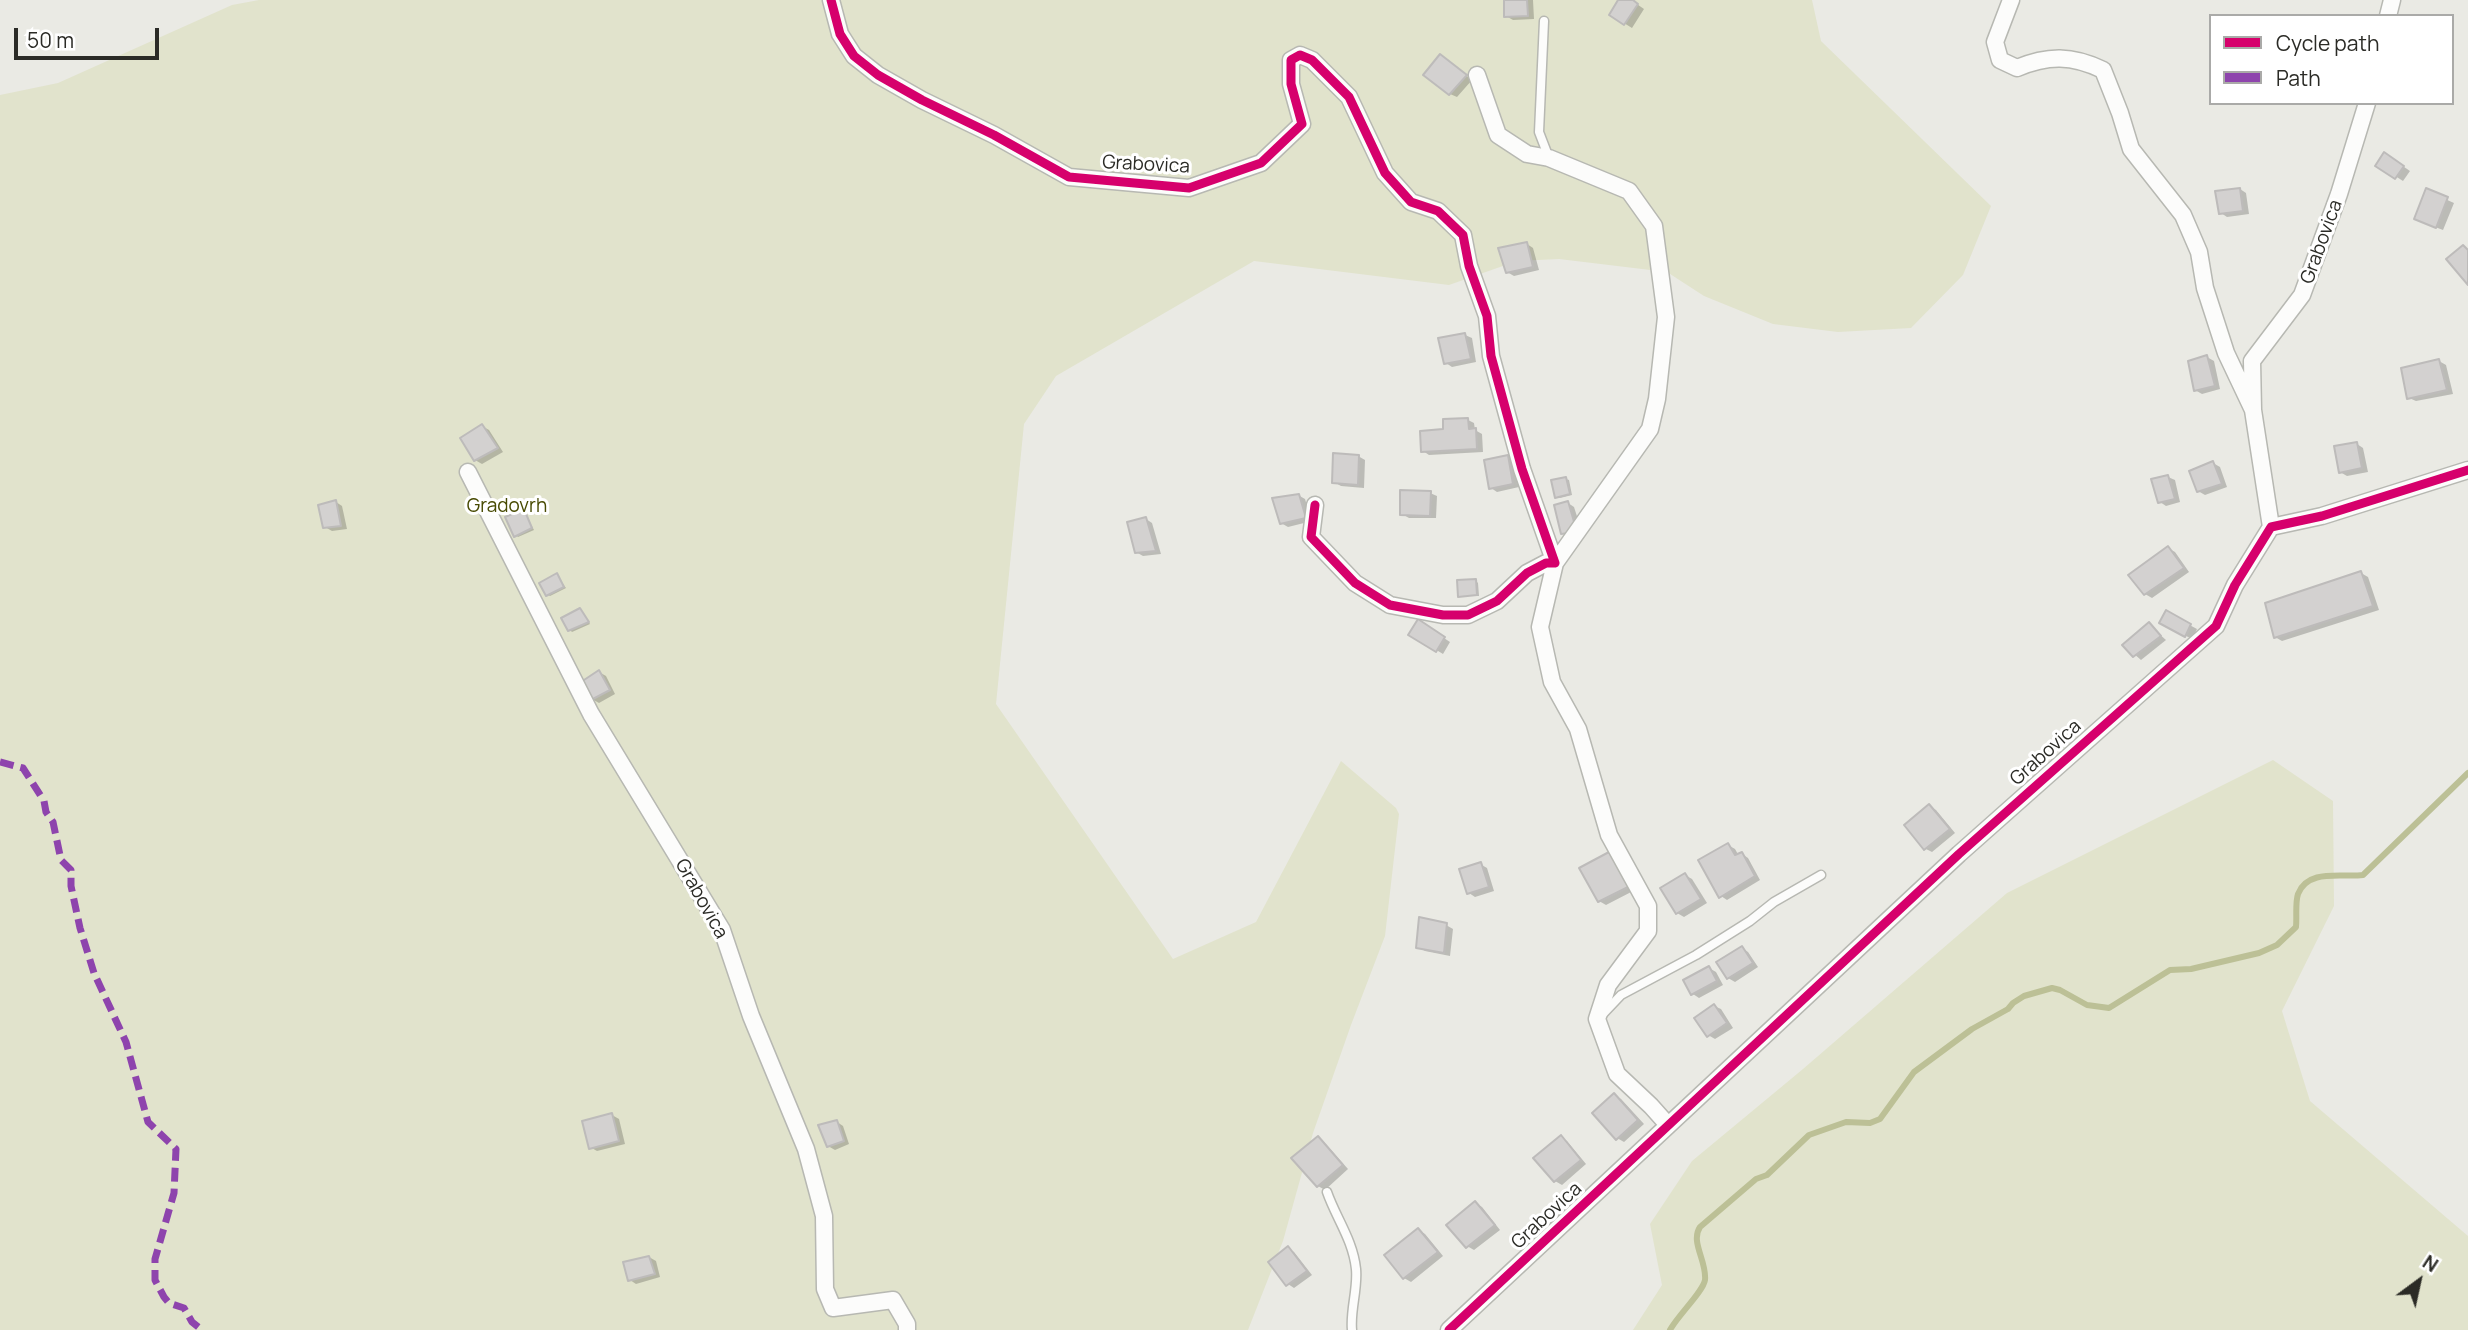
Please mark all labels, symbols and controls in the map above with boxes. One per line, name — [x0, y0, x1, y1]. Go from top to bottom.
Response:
scale bar — [18, 14, 163, 58]
legend — [2209, 14, 2454, 105]
text: 50 m — [27, 26, 74, 54]
text: Cycle path — [2276, 29, 2379, 57]
text: Path — [2276, 64, 2321, 92]
street label: Grabovica — [1102, 151, 1190, 179]
street label: Grabovica — [2296, 197, 2348, 287]
park label: Gradovrh — [467, 496, 547, 518]
street label: Grabovica — [2006, 715, 2086, 791]
street label: Grabovica — [670, 855, 732, 943]
street label: Grabovica — [1507, 1178, 1587, 1254]
north arrow — [2384, 1246, 2454, 1316]
text: N — [2418, 1249, 2443, 1278]

